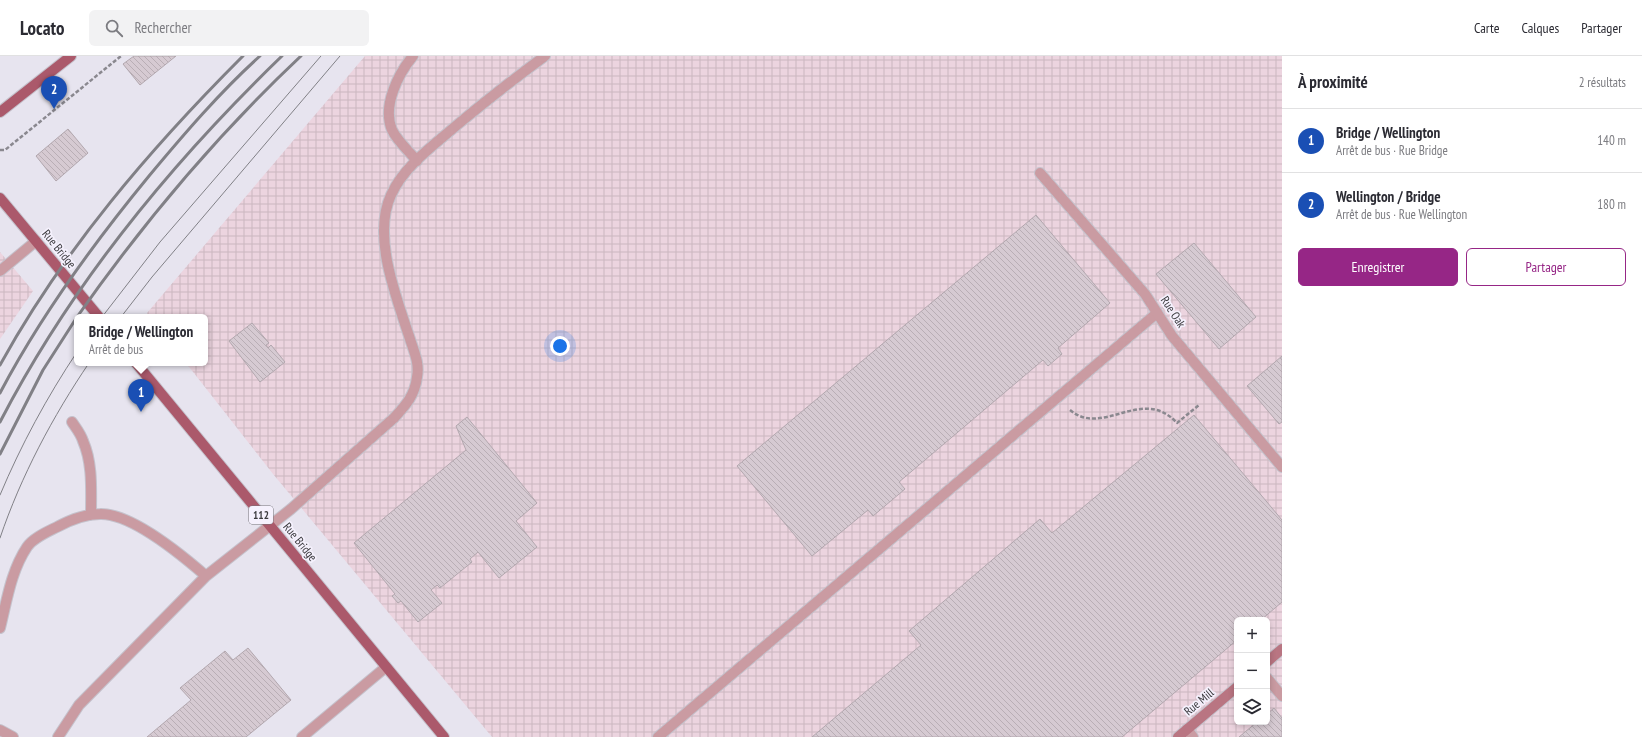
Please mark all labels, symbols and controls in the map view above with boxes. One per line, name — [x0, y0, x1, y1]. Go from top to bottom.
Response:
search box — [89, 10, 369, 46]
text: Locato — [20, 16, 65, 40]
icon: search — [103, 17, 125, 39]
text: Rechercher — [135, 18, 192, 37]
text: Carte — [1474, 19, 1499, 37]
text: Calques — [1521, 19, 1559, 37]
text: Partager — [1581, 19, 1622, 37]
text: À proximité — [1298, 71, 1368, 93]
text: 2 résultats — [1579, 74, 1626, 91]
pin: 2 — [41, 76, 67, 109]
text: Bridge / Wellington — [1336, 123, 1440, 142]
text: 1 — [1308, 132, 1314, 149]
text: 140 m — [1597, 132, 1626, 149]
text: Arrêt de bus · Rue Bridge — [1336, 142, 1448, 159]
text: Wellington / Bridge — [1336, 187, 1441, 206]
text: 2 — [1308, 196, 1314, 213]
text: 180 m — [1597, 196, 1626, 213]
text: Arrêt de bus · Rue Wellington — [1336, 206, 1467, 223]
street label: Rue Bridge — [39, 226, 80, 271]
button: Enregistrer — [1298, 248, 1458, 286]
button: Partager — [1466, 248, 1626, 286]
street label: Rue Oak — [1158, 293, 1189, 331]
popup — [74, 314, 208, 366]
text: Bridge / Wellington — [89, 322, 193, 341]
your location — [550, 336, 570, 356]
text: Arrêt de bus — [89, 341, 143, 358]
pin: 1 — [128, 379, 154, 412]
road number: 112 — [249, 506, 273, 524]
street label: Rue Bridge — [280, 519, 321, 564]
map controls — [1234, 617, 1270, 725]
button: + — [1234, 617, 1270, 653]
button: − — [1234, 653, 1270, 689]
street label: Rue Mill — [1181, 685, 1217, 718]
button: layers — [1234, 689, 1270, 725]

